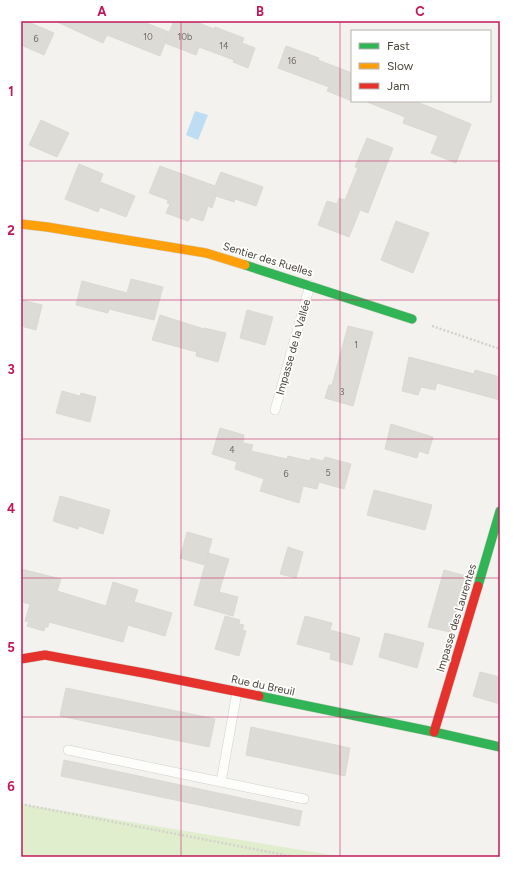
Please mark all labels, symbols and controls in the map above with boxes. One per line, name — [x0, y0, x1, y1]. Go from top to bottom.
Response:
text: A — [97, 4, 107, 19]
text: B — [256, 4, 264, 19]
text: C — [415, 4, 425, 19]
legend — [351, 30, 491, 102]
house number: 10 — [143, 31, 153, 42]
house number: 10b — [178, 31, 192, 42]
house number: 6 — [33, 33, 39, 44]
text: Fast — [387, 39, 410, 53]
house number: 14 — [219, 40, 229, 51]
house number: 16 — [288, 55, 296, 66]
text: Slow — [387, 59, 414, 73]
text: Jam — [387, 79, 410, 93]
text: 1 — [8, 84, 14, 99]
text: 2 — [7, 223, 15, 238]
street label: Sentier des Ruelles — [221, 240, 314, 279]
street label: Impasse de la Vallée — [274, 298, 313, 397]
house number: 1 — [354, 339, 358, 350]
text: 3 — [7, 362, 15, 377]
house number: 3 — [340, 386, 345, 397]
house number: 4 — [229, 444, 235, 455]
house number: 5 — [325, 467, 331, 478]
house number: 6 — [283, 468, 289, 479]
text: 4 — [7, 501, 15, 516]
street label: Impasse des Laurentes — [434, 563, 479, 674]
text: 5 — [7, 640, 15, 655]
street label: Rue du Breuil — [230, 672, 296, 699]
text: 6 — [7, 779, 15, 794]

